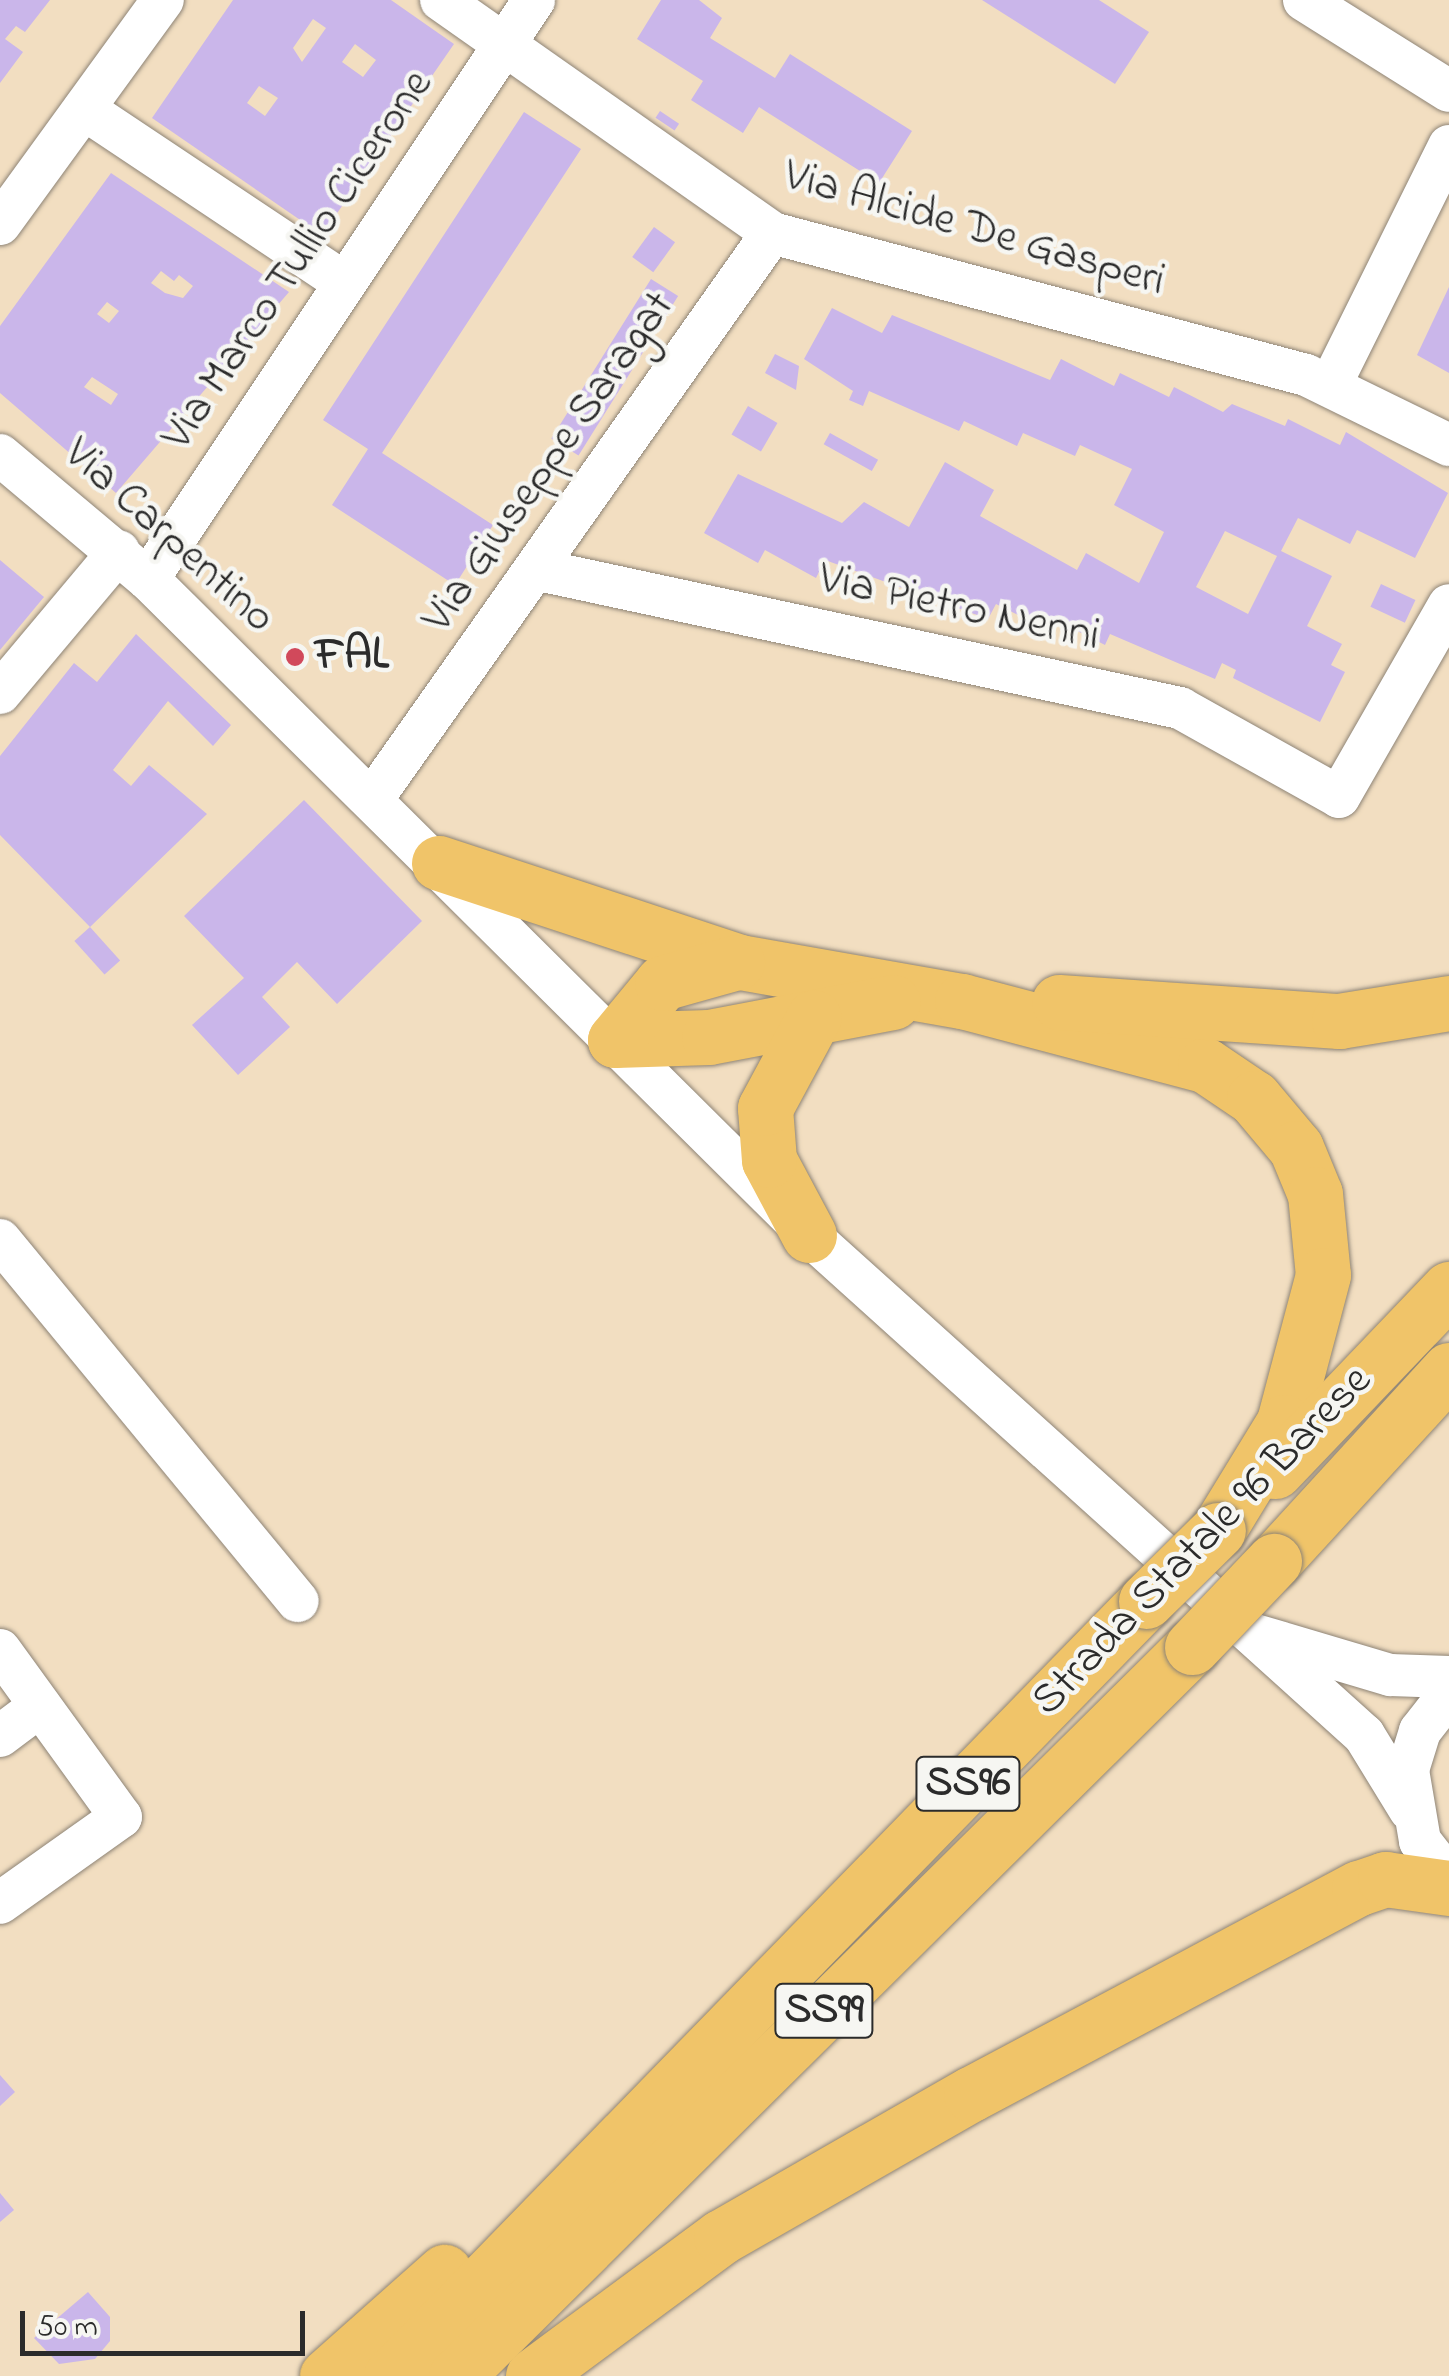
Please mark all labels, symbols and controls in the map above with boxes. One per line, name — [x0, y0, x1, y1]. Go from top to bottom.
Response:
street label: Via Marco Tullio Cicerone — [152, 61, 446, 461]
street label: Via Alcide De Gasperi — [777, 150, 1171, 310]
street label: Via Giuseppe Saragat — [412, 282, 688, 644]
street label: Via Carpentino — [51, 428, 285, 646]
street label: Via Pietro Nenni — [814, 553, 1104, 665]
place label: FAL — [315, 630, 389, 684]
marker: FAL — [284, 646, 306, 668]
street label: Strada Statale 96 Barese — [1022, 1356, 1384, 1728]
road number: SS96 — [913, 1747, 1023, 1821]
road number: SS99 — [774, 1974, 874, 2048]
scale bar — [25, 2291, 310, 2353]
text: 50 m — [37, 2306, 98, 2350]

